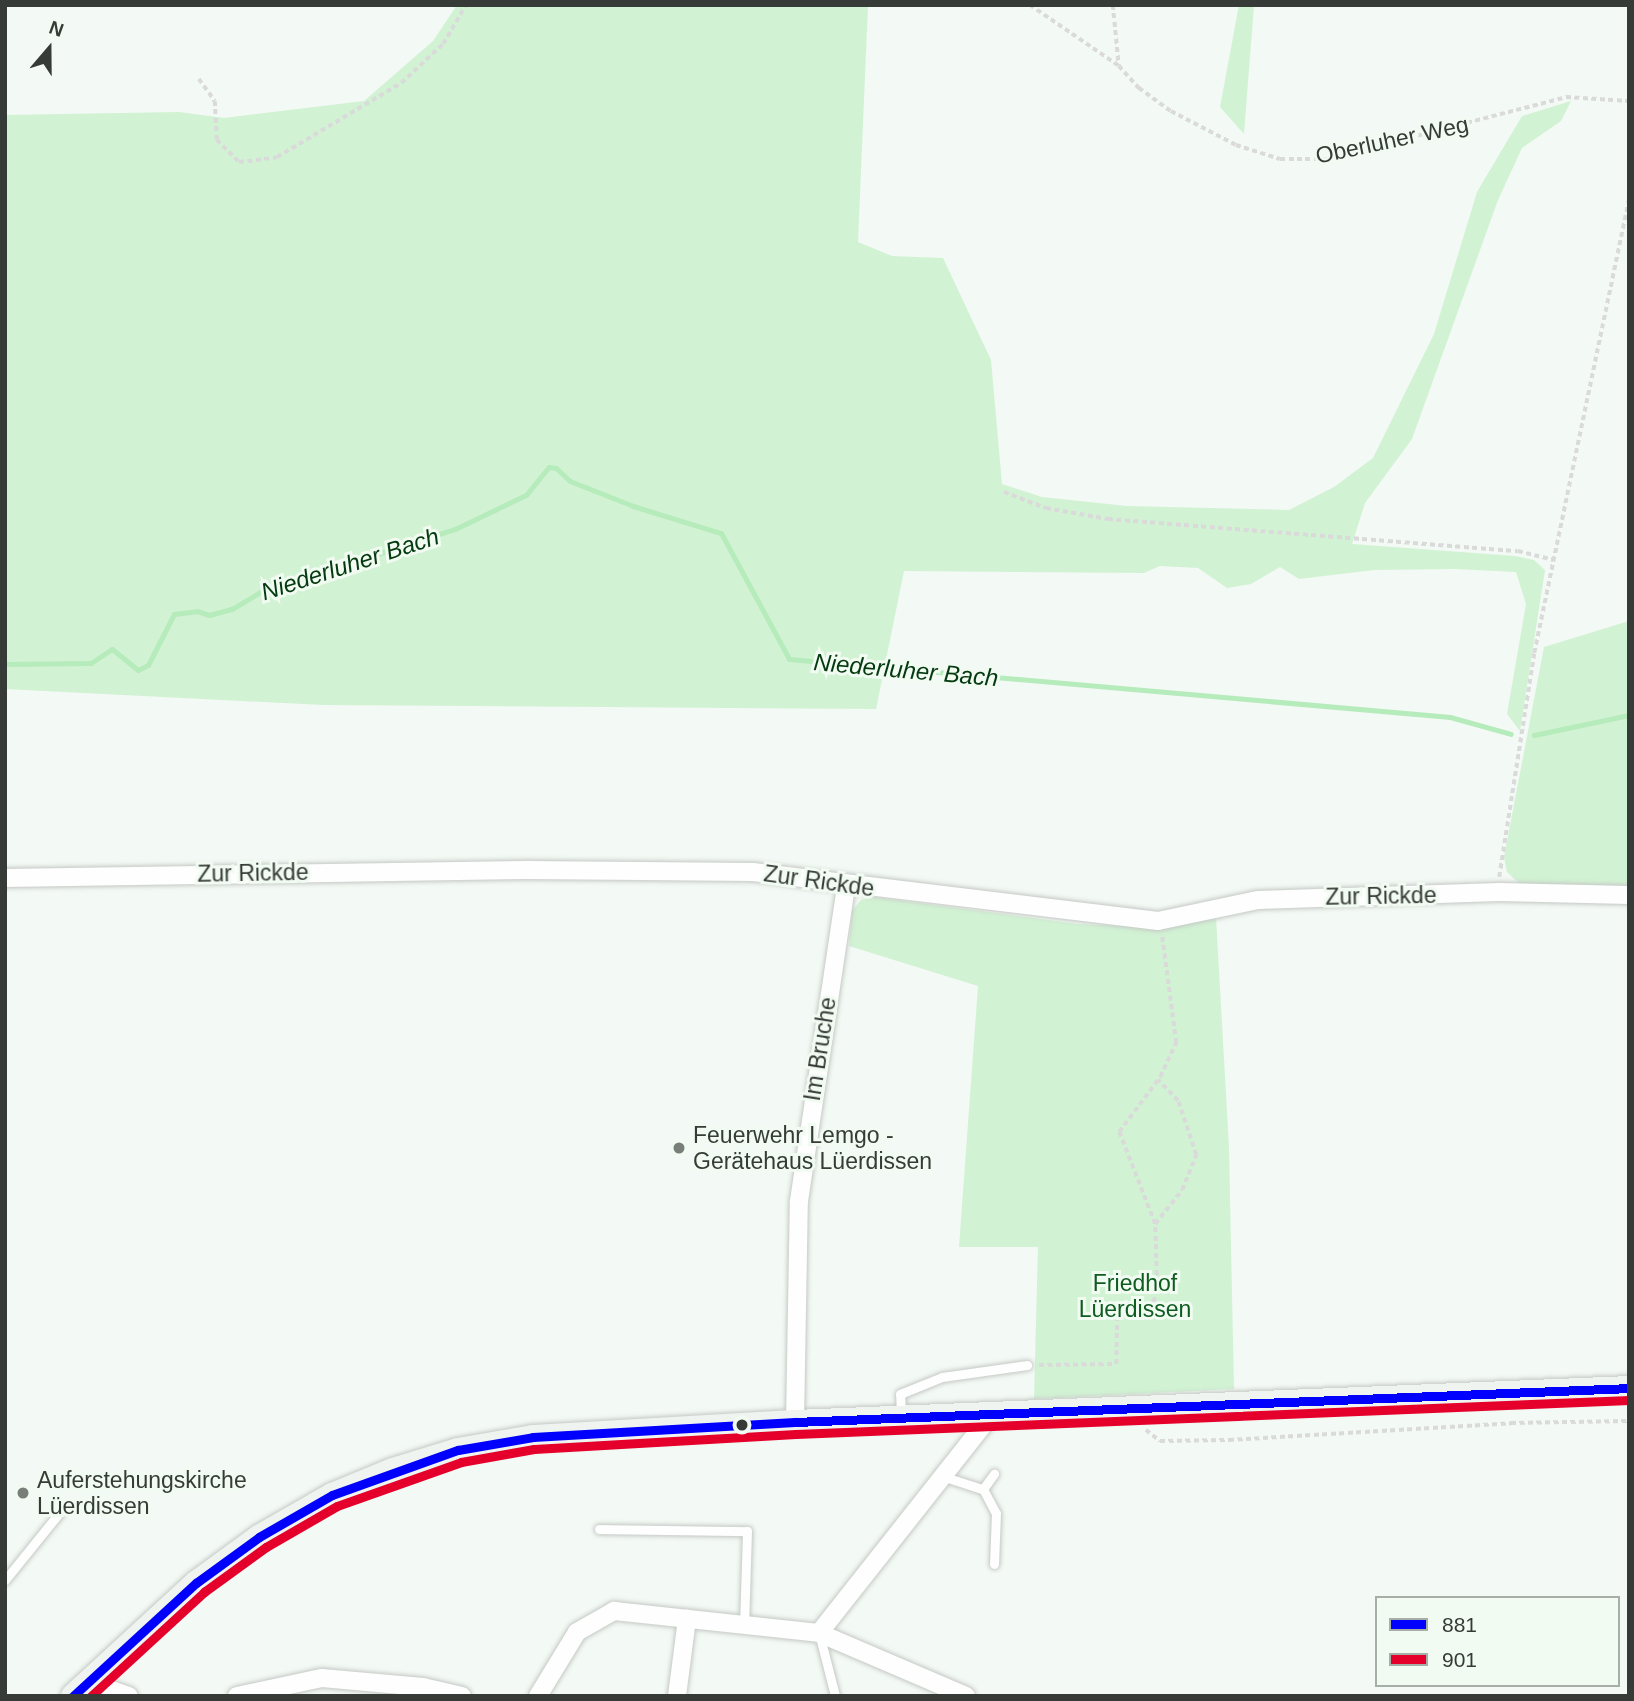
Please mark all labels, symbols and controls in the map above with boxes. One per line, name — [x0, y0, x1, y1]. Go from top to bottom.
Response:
north arrow — [14, 14, 84, 84]
text: N — [46, 17, 66, 41]
street label: Oberluher Weg — [1313, 110, 1471, 170]
water label: Niederluher Bach — [257, 522, 443, 606]
water label: Niederluher Bach — [812, 648, 1000, 692]
street label: Zur Rickde — [197, 858, 309, 888]
street label: Zur Rickde — [762, 860, 876, 902]
street label: Zur Rickde — [1325, 881, 1437, 911]
street label: Im Bruche — [798, 995, 842, 1103]
place label: Feuerwehr Lemgo - Gerätehaus Lüerdissen — [693, 1121, 932, 1175]
marker: Feuerwehr Lemgo - Gerätehaus Lüerdissen — [671, 1140, 687, 1156]
park label: Friedhof Lüerdissen — [1079, 1269, 1191, 1323]
unlabelled marker — [735, 1418, 749, 1432]
place label: Auferstehungskirche Lüerdissen — [37, 1466, 247, 1520]
marker: Auferstehungskirche Lüerdissen — [15, 1485, 31, 1501]
legend — [1375, 1596, 1620, 1687]
text: 881 — [1442, 1613, 1477, 1636]
text: 901 — [1442, 1648, 1477, 1671]

